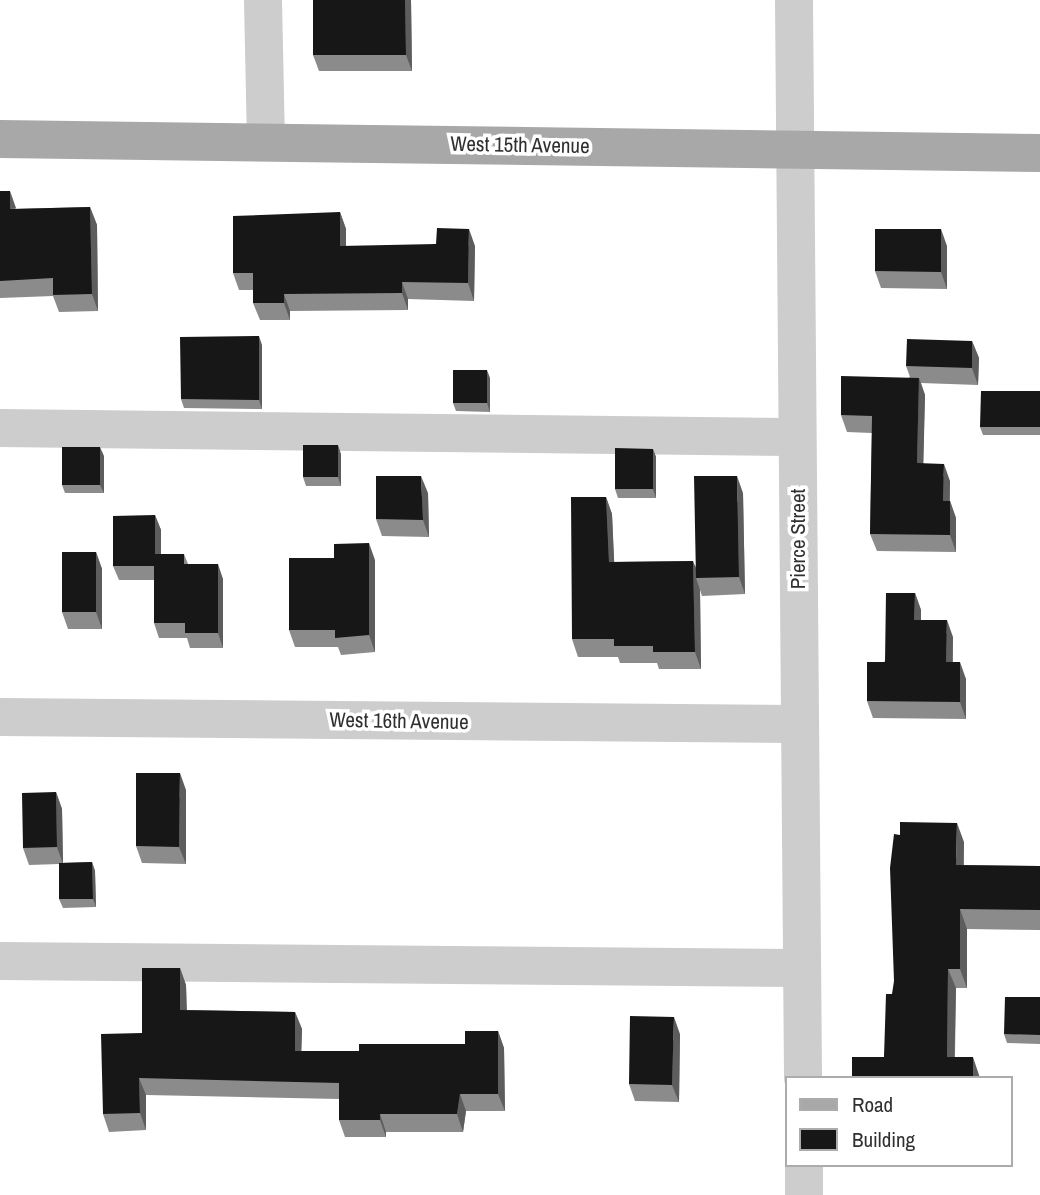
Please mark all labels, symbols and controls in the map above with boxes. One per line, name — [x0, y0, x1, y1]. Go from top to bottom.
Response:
street label: West 15th Avenue — [450, 131, 590, 159]
street label: Pierce Street — [785, 489, 811, 589]
street label: West 16th Avenue — [329, 707, 469, 735]
legend — [785, 1076, 1012, 1167]
text: Road — [852, 1090, 893, 1119]
text: Building — [852, 1125, 915, 1154]

